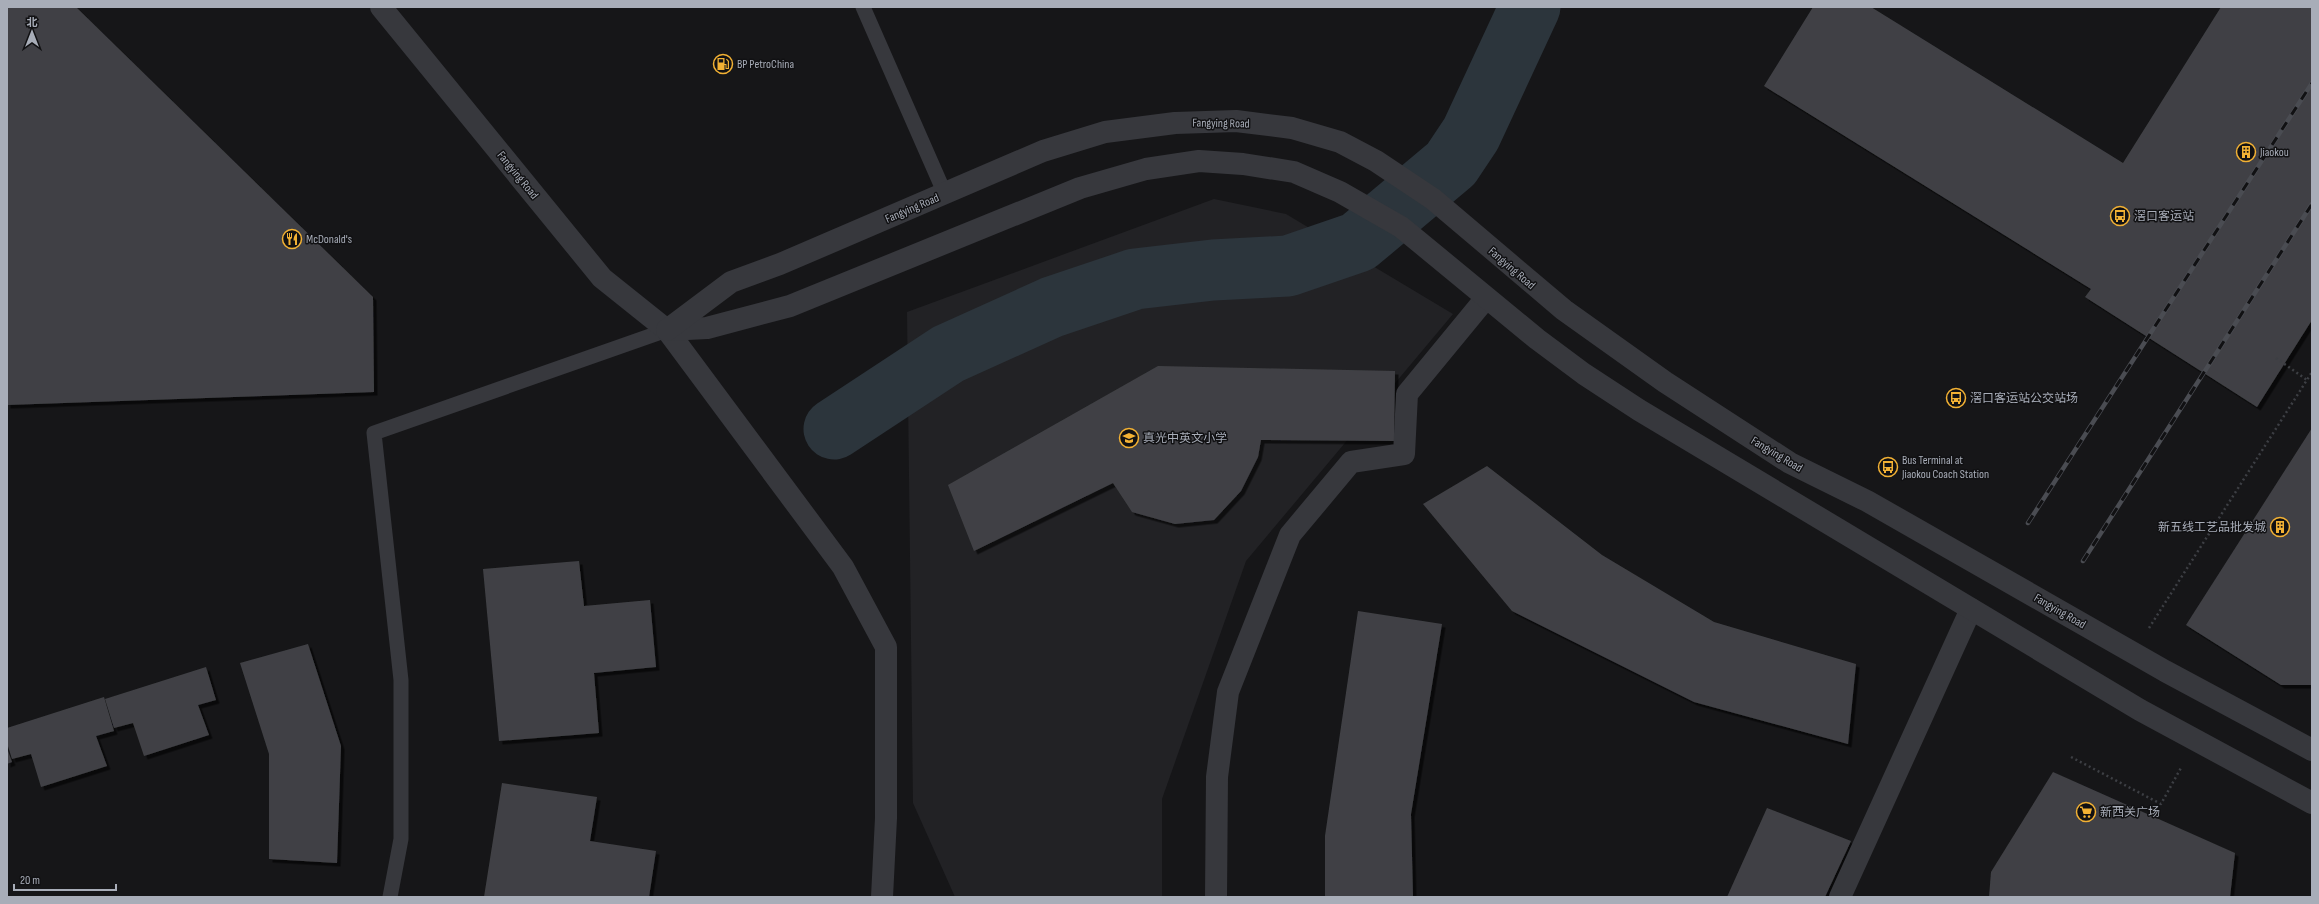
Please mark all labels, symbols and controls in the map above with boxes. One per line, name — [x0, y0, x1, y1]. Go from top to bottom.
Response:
north arrow — [12, 12, 52, 52]
text: 北 — [27, 16, 38, 29]
fuel station icon: BP PetroChina — [712, 53, 734, 75]
place label: BP PetroChina — [737, 57, 794, 72]
street label: Fangying Road — [1192, 116, 1250, 131]
building icon: Jiaokou — [2235, 141, 2257, 163]
place label: Jiaokou — [2259, 145, 2289, 160]
street label: Fangying Road — [494, 148, 541, 202]
street label: Fangying Road — [883, 190, 942, 227]
bus stop icon: 滘口客运站 — [2109, 205, 2131, 227]
place label: 滘口客运站 — [2134, 209, 2194, 224]
restaurant icon: McDonald's — [281, 228, 303, 250]
place label: McDonald's — [306, 232, 352, 247]
street label: Fangying Road — [1485, 244, 1538, 293]
bus stop icon: 滘口客运站公交站场 — [1945, 387, 1967, 409]
place label: 滘口客运站公交站场 — [1970, 391, 2078, 406]
school or university icon: 真光中英文小学 — [1118, 427, 1140, 449]
place label: 真光中英文小学 — [1143, 431, 1227, 446]
street label: Fangying Road — [1748, 433, 1805, 476]
place label: Bus Terminal at Jiaokou Coach Station — [1901, 453, 1989, 482]
bus stop icon: Bus Terminal at Jiaokou Coach Station — [1877, 456, 1899, 478]
building icon: 新五线工艺品批发城 — [2269, 516, 2291, 538]
place label: 新五线工艺品批发城 — [2158, 520, 2266, 535]
street label: Fangying Road — [2031, 591, 2088, 632]
supermarket icon: 新西关广场 — [2075, 801, 2097, 823]
place label: 新西关广场 — [2100, 805, 2160, 820]
scale bar — [14, 866, 116, 892]
text: 20 m — [20, 873, 40, 888]

